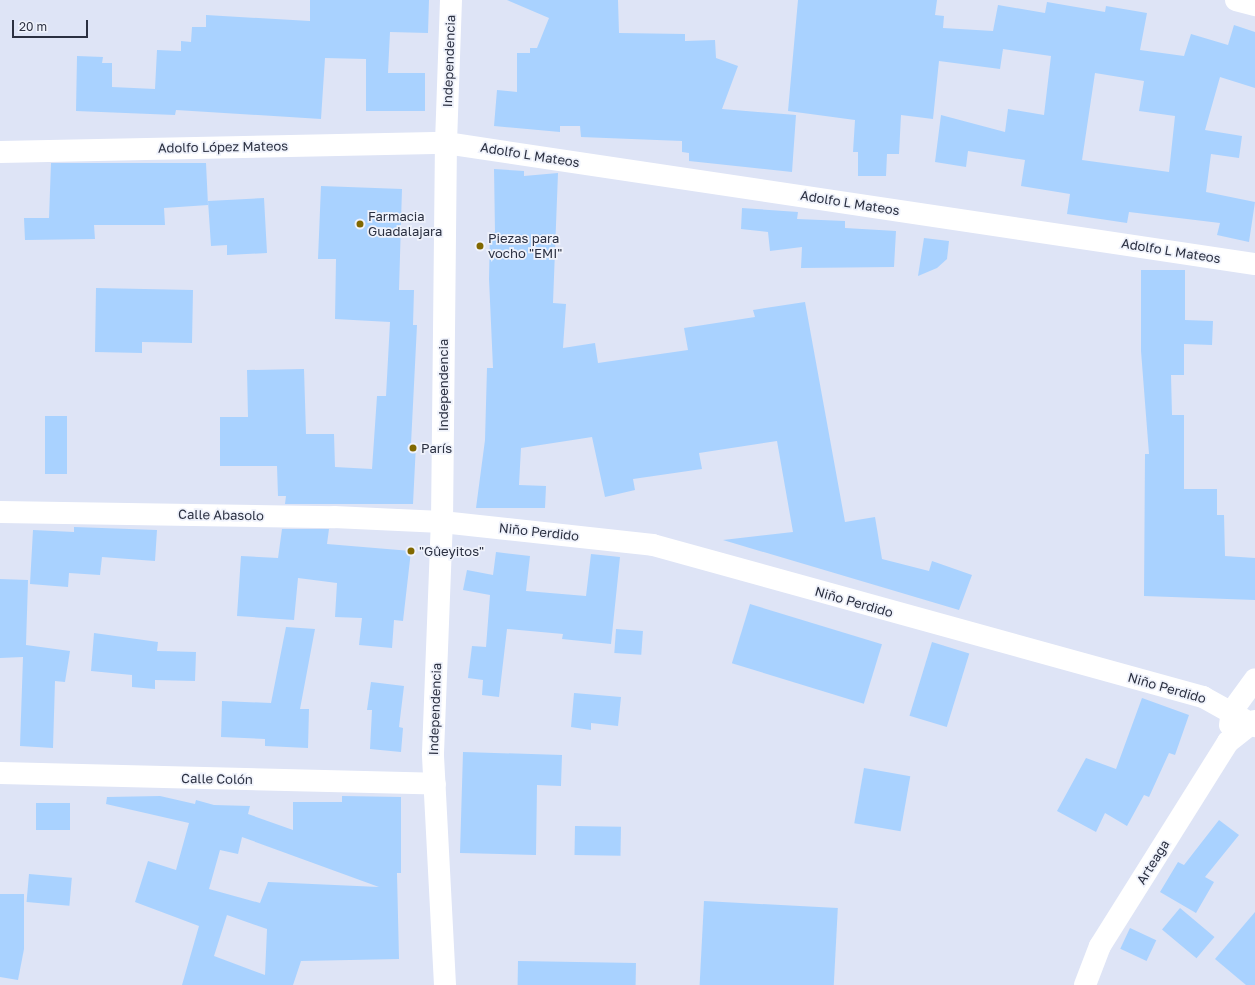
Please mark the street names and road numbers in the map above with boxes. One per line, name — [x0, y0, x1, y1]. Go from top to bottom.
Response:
street label: Independencia — [440, 14, 458, 108]
street label: Adolfo López Mateos — [158, 138, 288, 156]
street label: Adolfo L Mateos — [479, 139, 581, 171]
street label: Adolfo L Mateos — [799, 187, 901, 219]
street label: Adolfo L Mateos — [1120, 235, 1222, 267]
street label: Independencia — [435, 339, 451, 431]
street label: Calle Abasolo — [178, 506, 264, 524]
street label: Niño Perdido — [498, 520, 580, 544]
street label: Niño Perdido — [813, 583, 895, 621]
street label: Independencia — [426, 662, 444, 756]
street label: Niño Perdido — [1126, 669, 1208, 707]
street label: Calle Colón — [181, 771, 253, 787]
street label: Arteaga — [1133, 837, 1173, 887]

